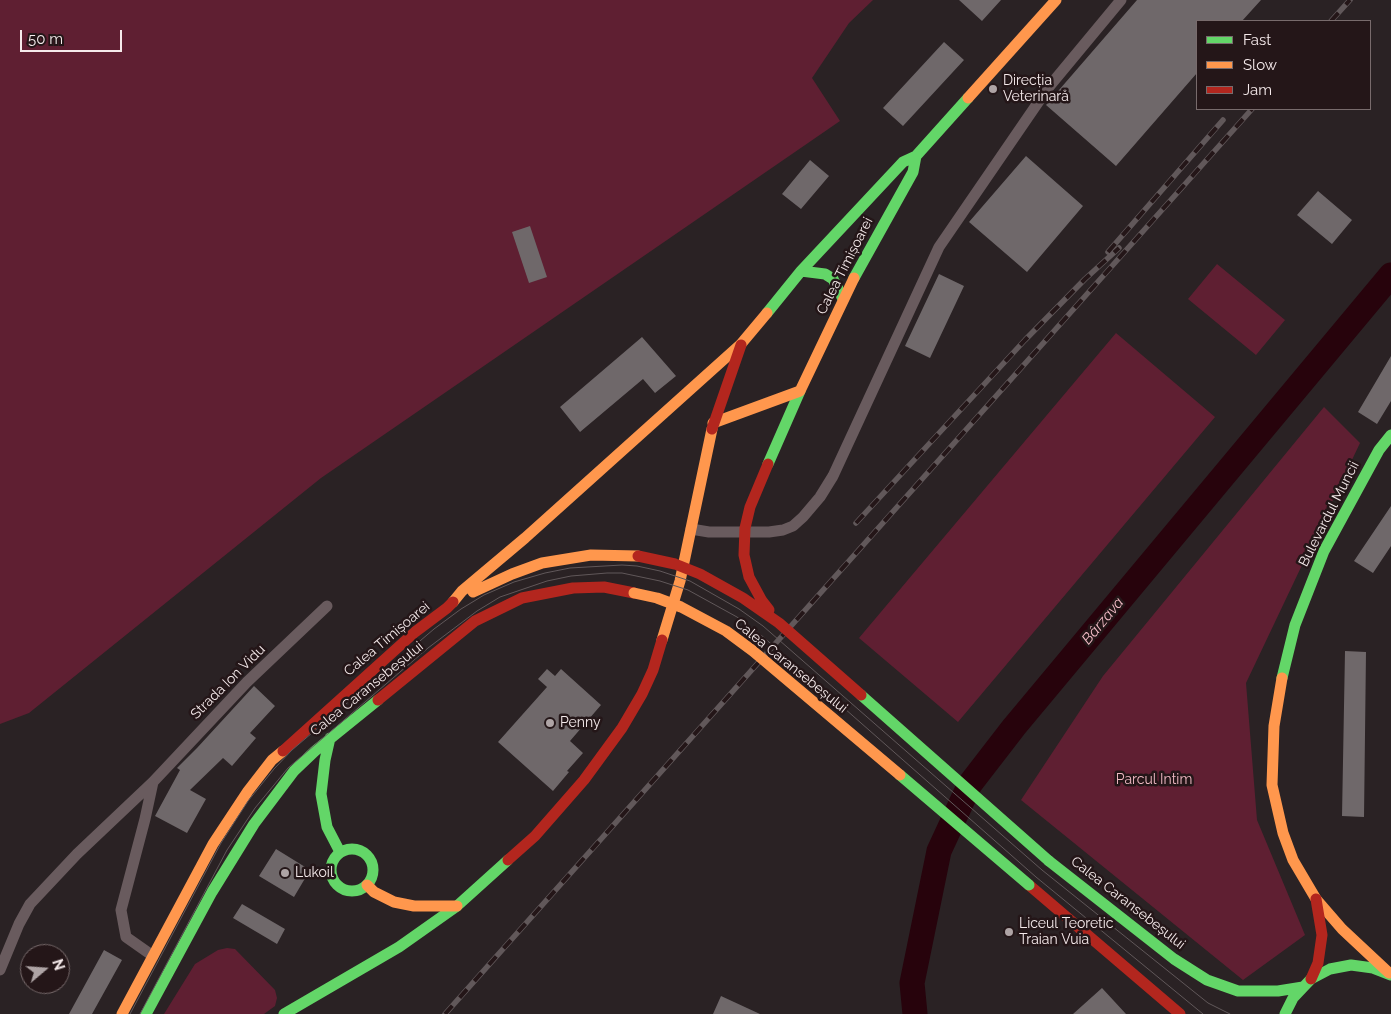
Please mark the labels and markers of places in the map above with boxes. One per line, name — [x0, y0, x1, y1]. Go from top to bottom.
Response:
place label: Direcția Veterinară — [1003, 73, 1069, 105]
marker: Direcția Veterinară — [987, 83, 999, 95]
place label: Penny — [560, 715, 601, 731]
marker: Penny — [544, 717, 556, 729]
place label: Lukoil — [295, 865, 334, 881]
marker: Lukoil — [279, 867, 291, 879]
place label: Liceul Teoretic Traian Vuia — [1019, 916, 1114, 949]
marker: Liceul Teoretic Traian Vuia — [1003, 926, 1015, 938]

